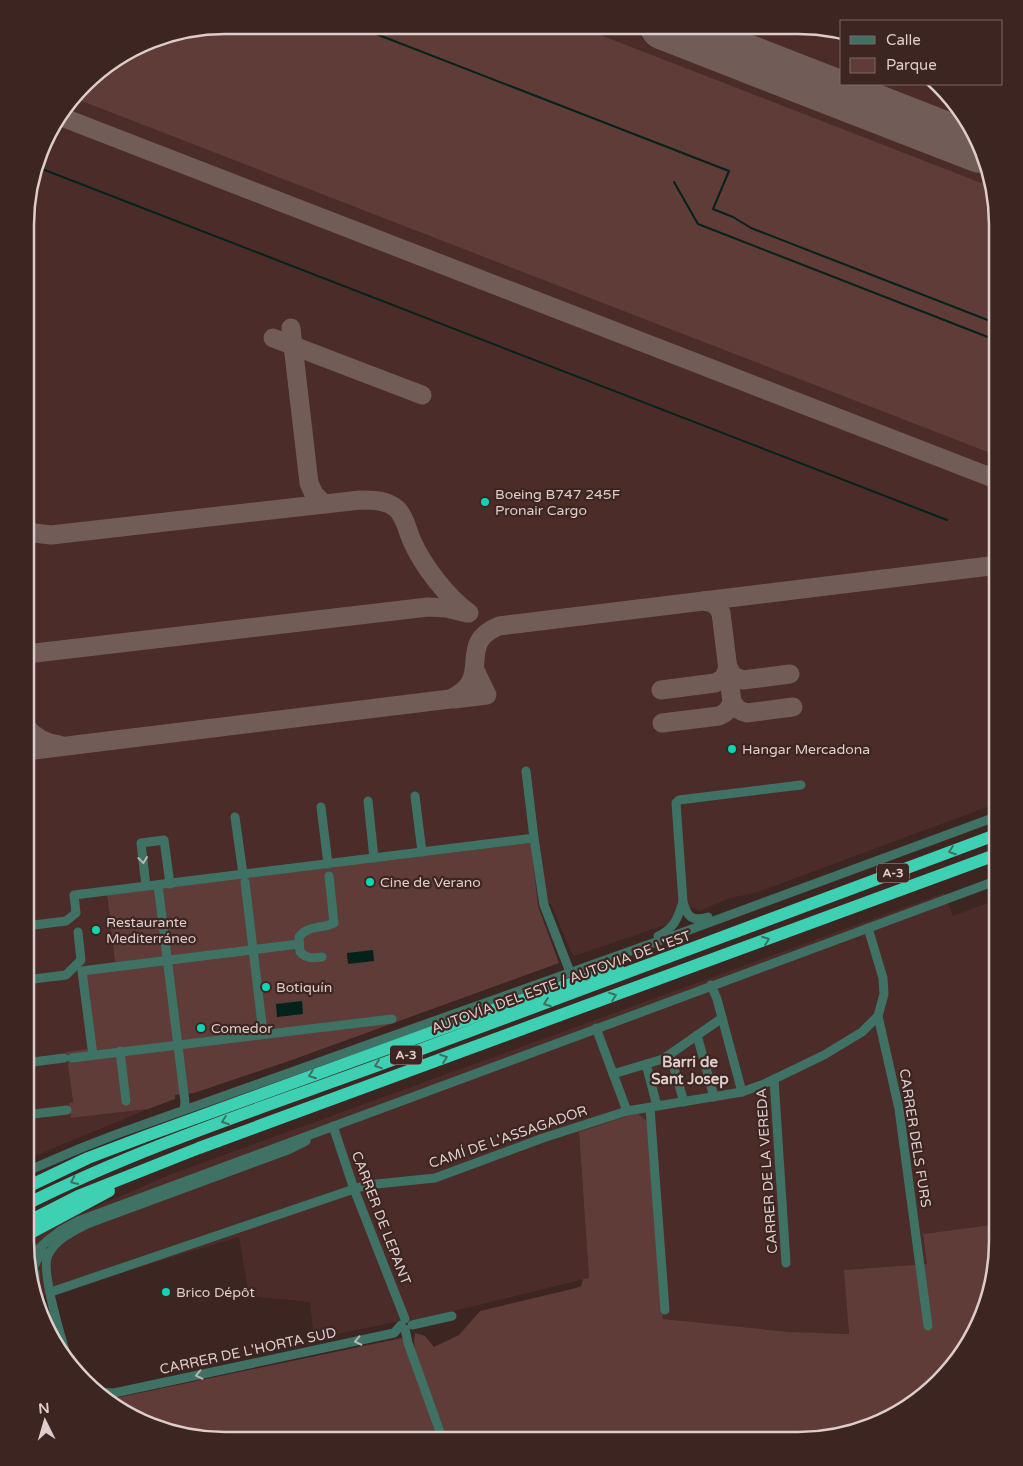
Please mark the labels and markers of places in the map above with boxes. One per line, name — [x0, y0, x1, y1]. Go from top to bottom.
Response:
place label: Boeing B747 245F Pronair Cargo — [495, 486, 621, 519]
marker: Boeing B747 245F Pronair Cargo — [479, 496, 491, 508]
place label: Hangar Mercadona — [742, 741, 870, 758]
marker: Hangar Mercadona — [726, 743, 738, 755]
place label: Cine de Verano — [380, 874, 481, 891]
marker: Cine de Verano — [364, 876, 376, 888]
place label: Restaurante Mediterráneo — [106, 914, 196, 947]
marker: Restaurante Mediterráneo — [90, 924, 102, 936]
place label: Botiquín — [276, 979, 332, 996]
marker: Botiquín — [260, 981, 272, 993]
place label: Comedor — [211, 1020, 273, 1037]
marker: Comedor — [195, 1022, 207, 1034]
place label: Brico Dépôt — [176, 1284, 255, 1301]
marker: Brico Dépôt — [160, 1286, 172, 1298]

